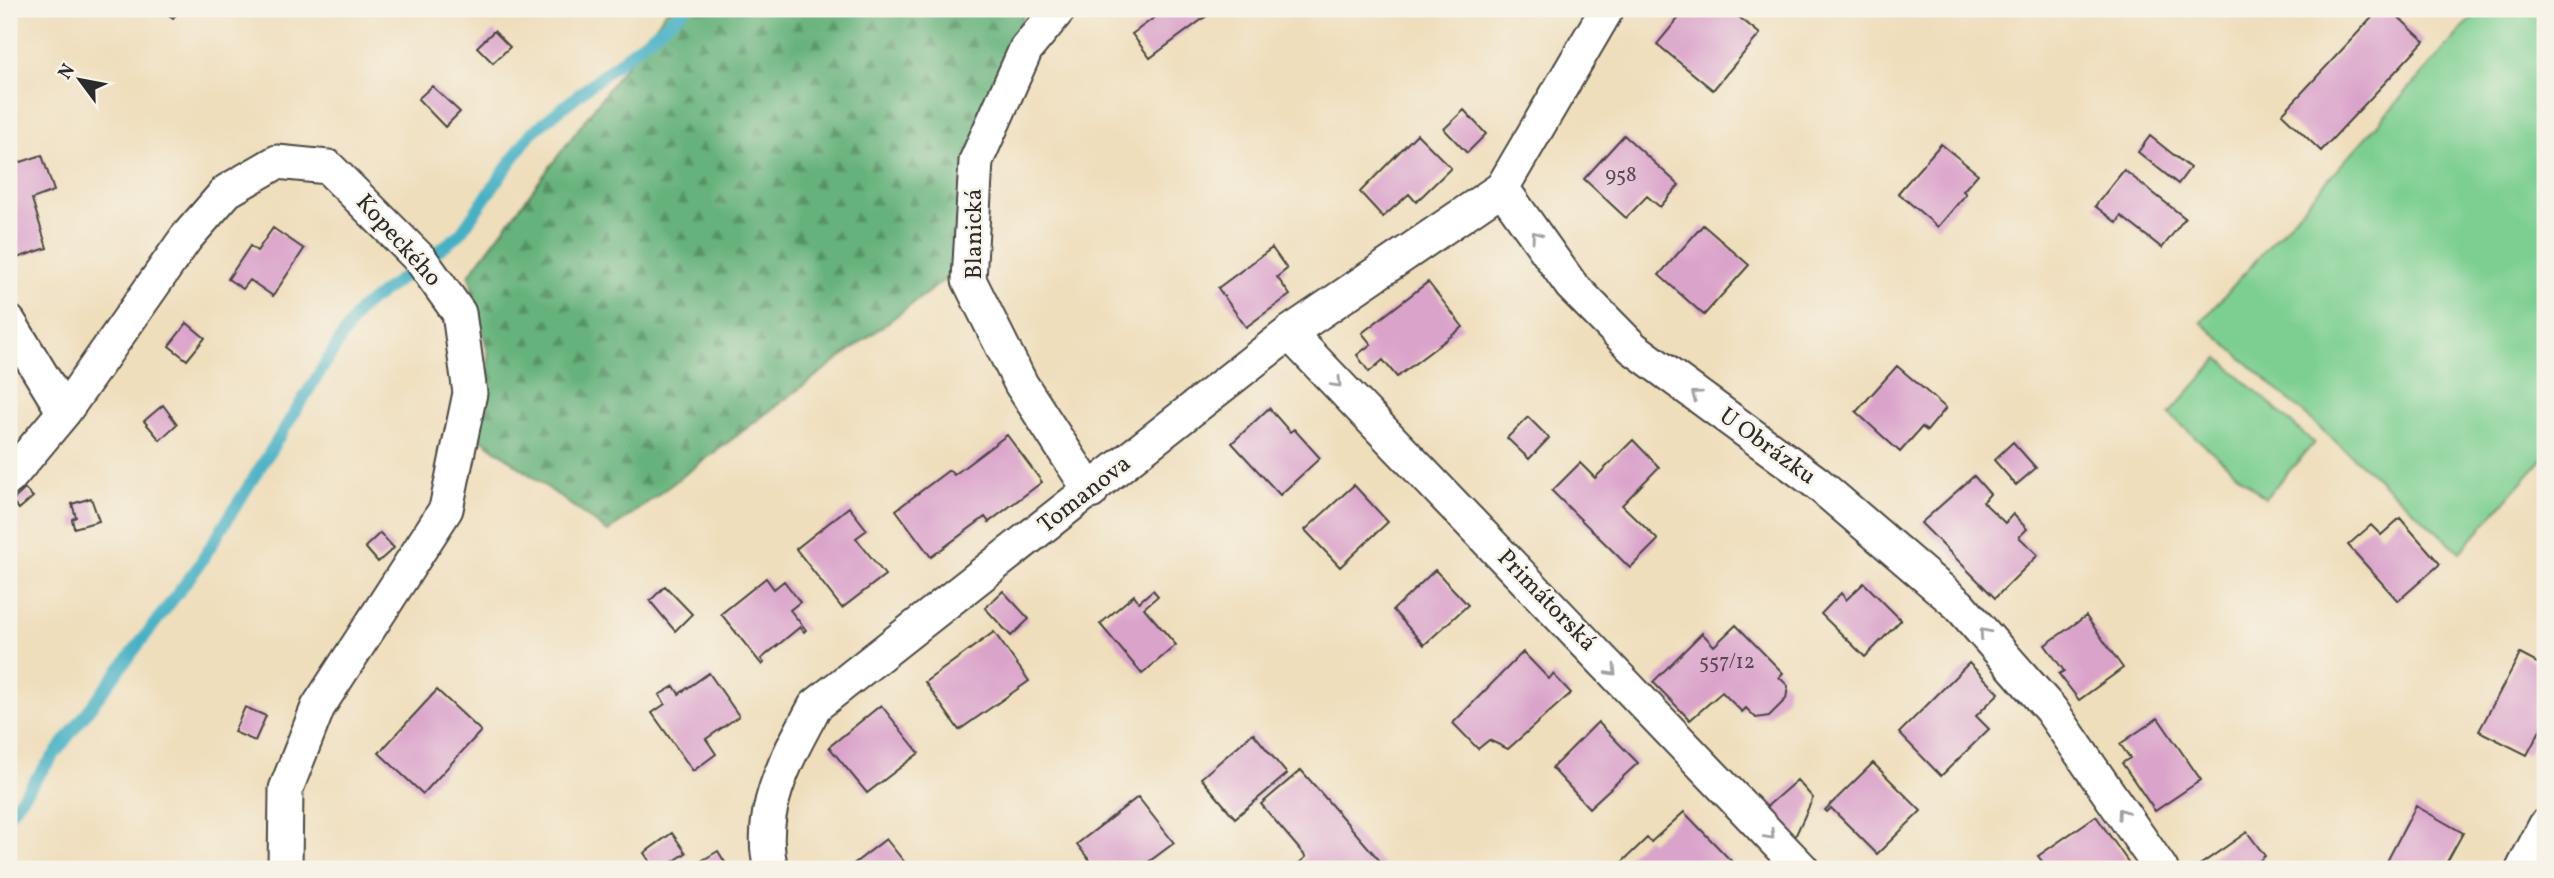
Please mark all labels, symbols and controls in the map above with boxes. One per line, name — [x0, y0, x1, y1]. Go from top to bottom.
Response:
north arrow — [46, 46, 116, 116]
text: N — [53, 59, 82, 85]
house number: 958 — [1605, 161, 1637, 190]
street label: Kopeckého — [347, 187, 449, 295]
street label: Blanická — [958, 189, 992, 279]
one-way arrow — [1532, 231, 1544, 244]
one-way arrow — [1328, 375, 1341, 388]
one-way arrow — [1691, 391, 1704, 403]
street label: U Obrázku — [1712, 400, 1822, 494]
street label: Tomanova — [1031, 448, 1139, 542]
street label: Primátorská — [1488, 542, 1604, 660]
one-way arrow — [1980, 628, 1992, 641]
house number: 557/12 — [1699, 648, 1755, 677]
one-way arrow — [1604, 663, 1617, 676]
one-way arrow — [2118, 808, 2130, 821]
one-way arrow — [1761, 827, 1774, 840]

